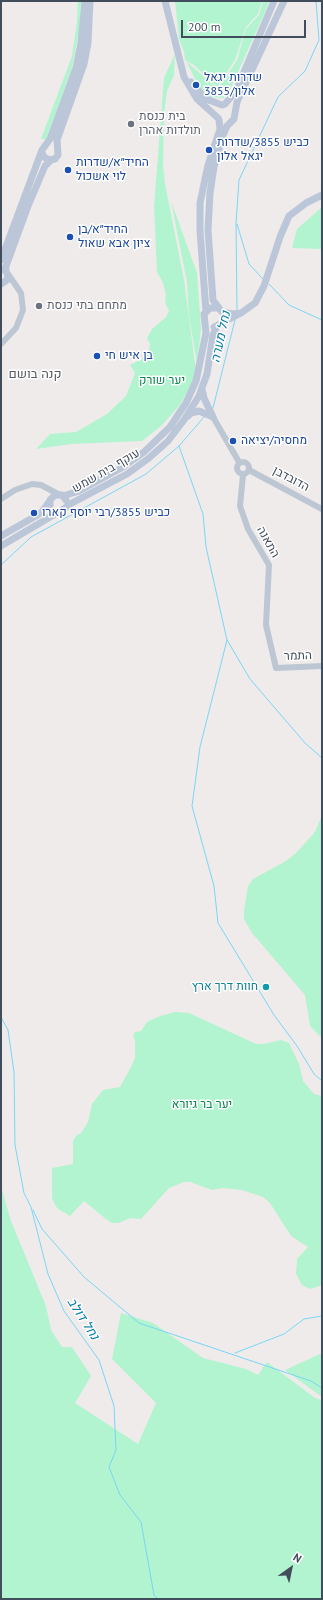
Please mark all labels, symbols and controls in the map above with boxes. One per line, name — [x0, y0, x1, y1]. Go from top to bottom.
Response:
scale bar — [183, 12, 308, 38]
text: 200 m — [188, 19, 221, 34]
place label: שדרות יגאל אלון/3855 — [204, 71, 262, 99]
marker: שדרות יגאל אלון/3855 — [191, 80, 201, 90]
place label: בית כנסת תולדות אהרן — [139, 110, 201, 138]
marker: בית כנסת תולדות אהרן — [126, 119, 136, 129]
place label: כביש 3855/שדרות יגאל אלון — [217, 136, 309, 164]
marker: כביש 3855/שדרות יגאל אלון — [204, 145, 214, 155]
place label: החיד״א/שדרות לוי אשכול — [76, 156, 149, 184]
marker: החיד״א/שדרות לוי אשכול — [63, 165, 73, 175]
place label: החיד״א/בן ציון אבא שאול — [78, 223, 150, 251]
marker: החיד״א/בן ציון אבא שאול — [65, 232, 75, 242]
place label: מתחם בתי כנסת — [47, 299, 127, 313]
marker: מתחם בתי כנסת — [34, 301, 44, 311]
water label: נחל מערה — [208, 310, 234, 364]
place label: בן איש חי — [105, 349, 153, 363]
marker: בן איש חי — [92, 351, 102, 361]
district label: קנה בושם — [8, 366, 62, 382]
park label: יער שורק — [139, 374, 185, 388]
place label: מחסיה/יציאה — [241, 434, 307, 448]
marker: מחסיה/יציאה — [228, 436, 238, 446]
street label: עוקף בית שמש — [70, 446, 142, 496]
street label: הדובדבן — [270, 463, 312, 495]
place label: כביש 3855/רבי יוסף קארו — [42, 506, 170, 520]
marker: כביש 3855/רבי יוסף קארו — [29, 508, 39, 518]
street label: התאנה — [254, 524, 282, 560]
street label: התמר — [284, 648, 312, 664]
place label: חוות דרך ארץ — [192, 980, 258, 994]
marker: חוות דרך ארץ — [261, 982, 271, 992]
park label: יער בר גיורא — [172, 1098, 232, 1112]
water label: נחל דולב — [64, 1295, 102, 1343]
north arrow — [271, 1548, 311, 1588]
text: N — [291, 1550, 304, 1566]

